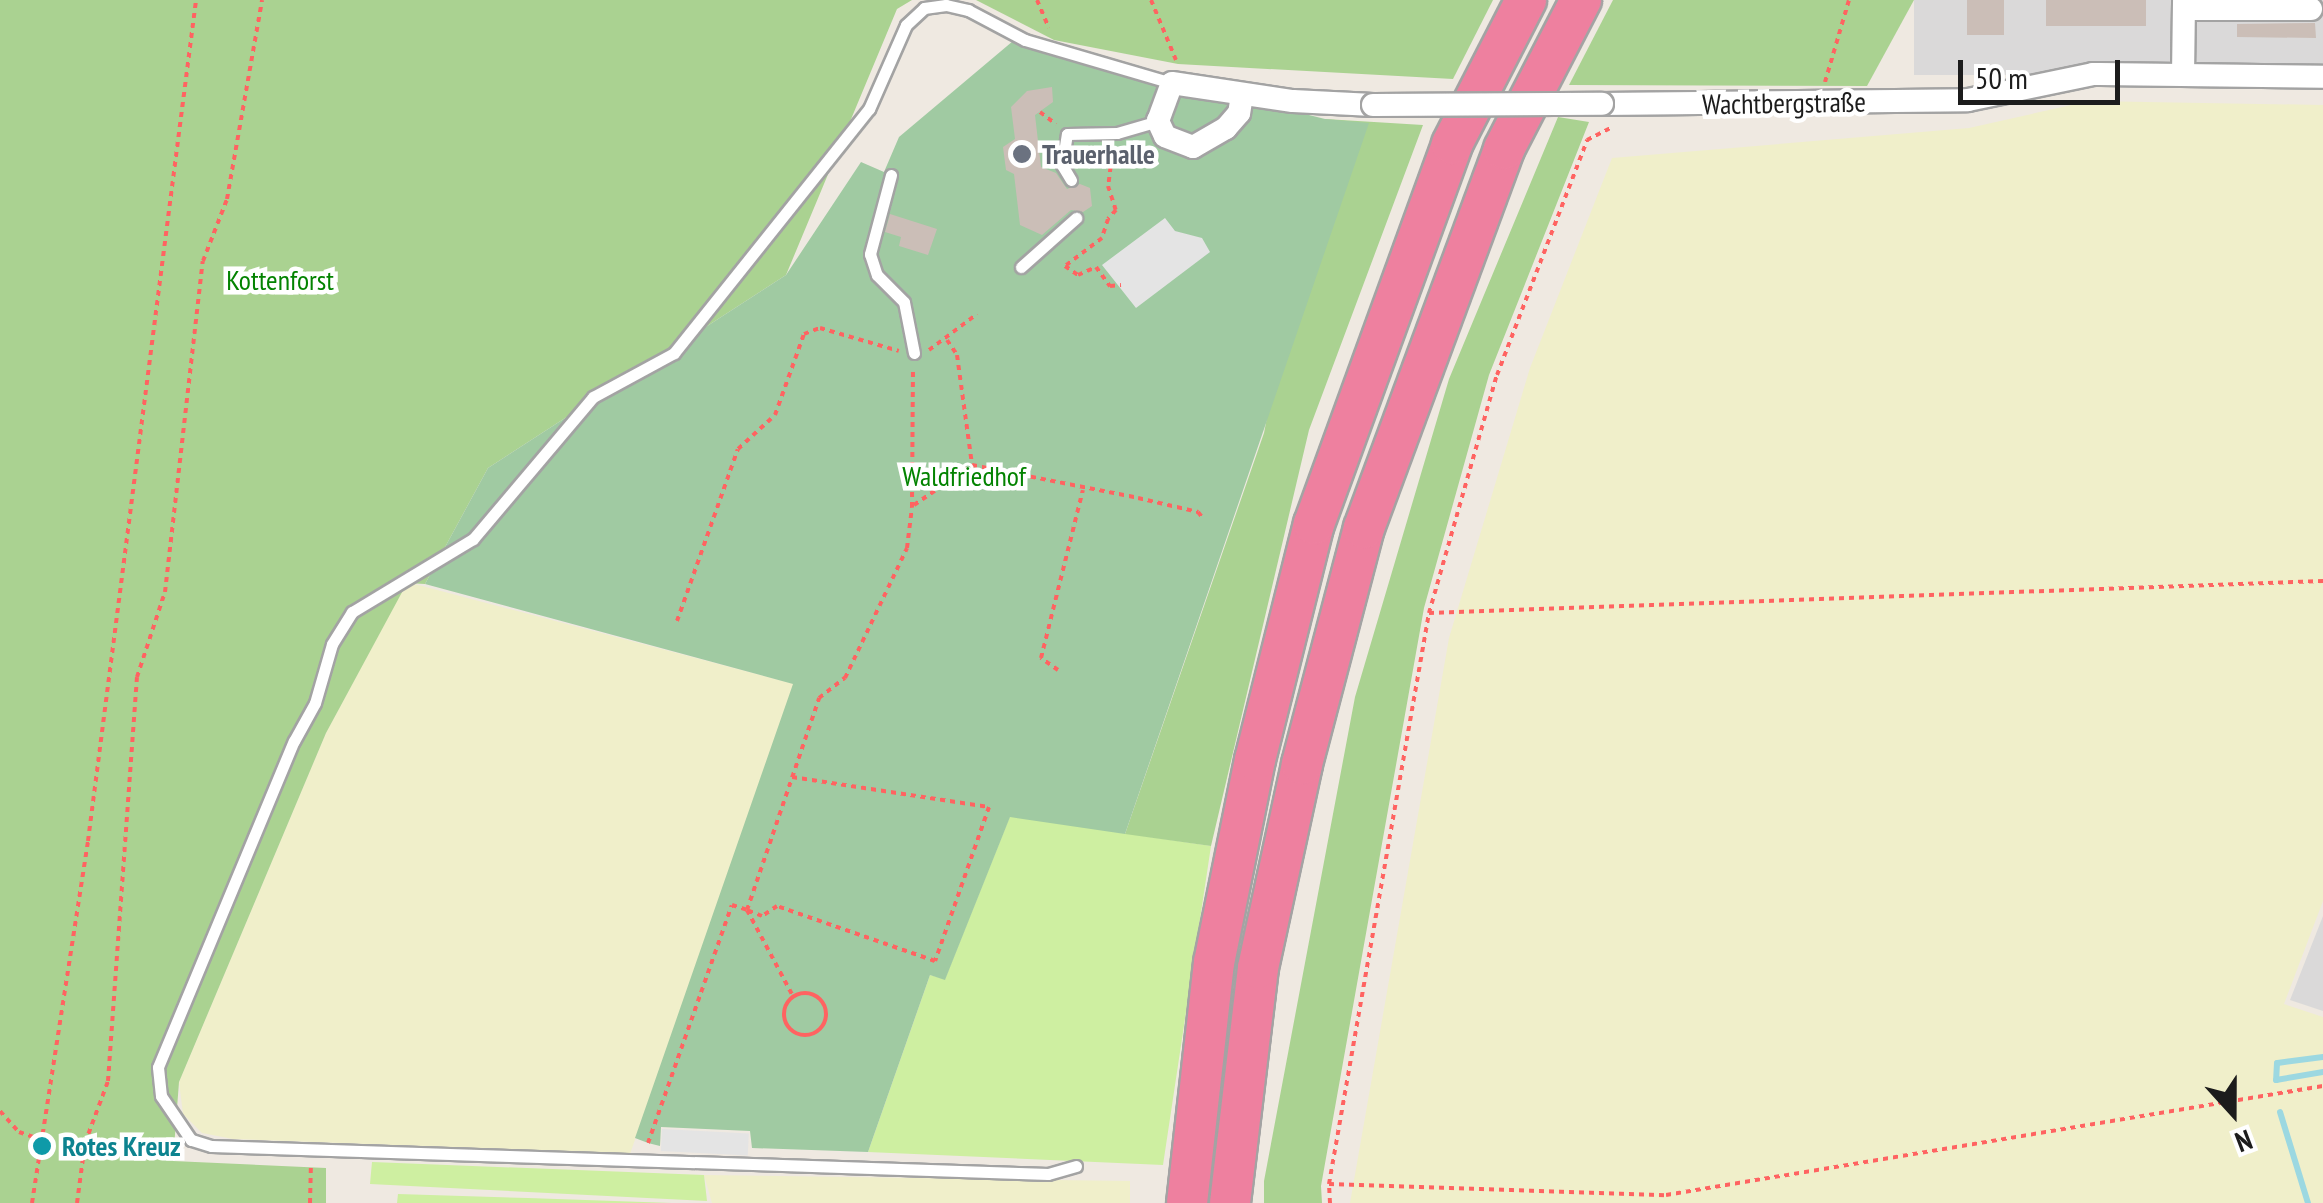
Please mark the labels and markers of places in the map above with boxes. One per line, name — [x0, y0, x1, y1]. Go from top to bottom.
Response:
place label: Trauerhalle — [1042, 137, 1155, 171]
marker: Trauerhalle — [1011, 143, 1033, 165]
place label: Rotes Kreuz — [62, 1129, 181, 1163]
marker: Rotes Kreuz — [31, 1135, 53, 1157]

